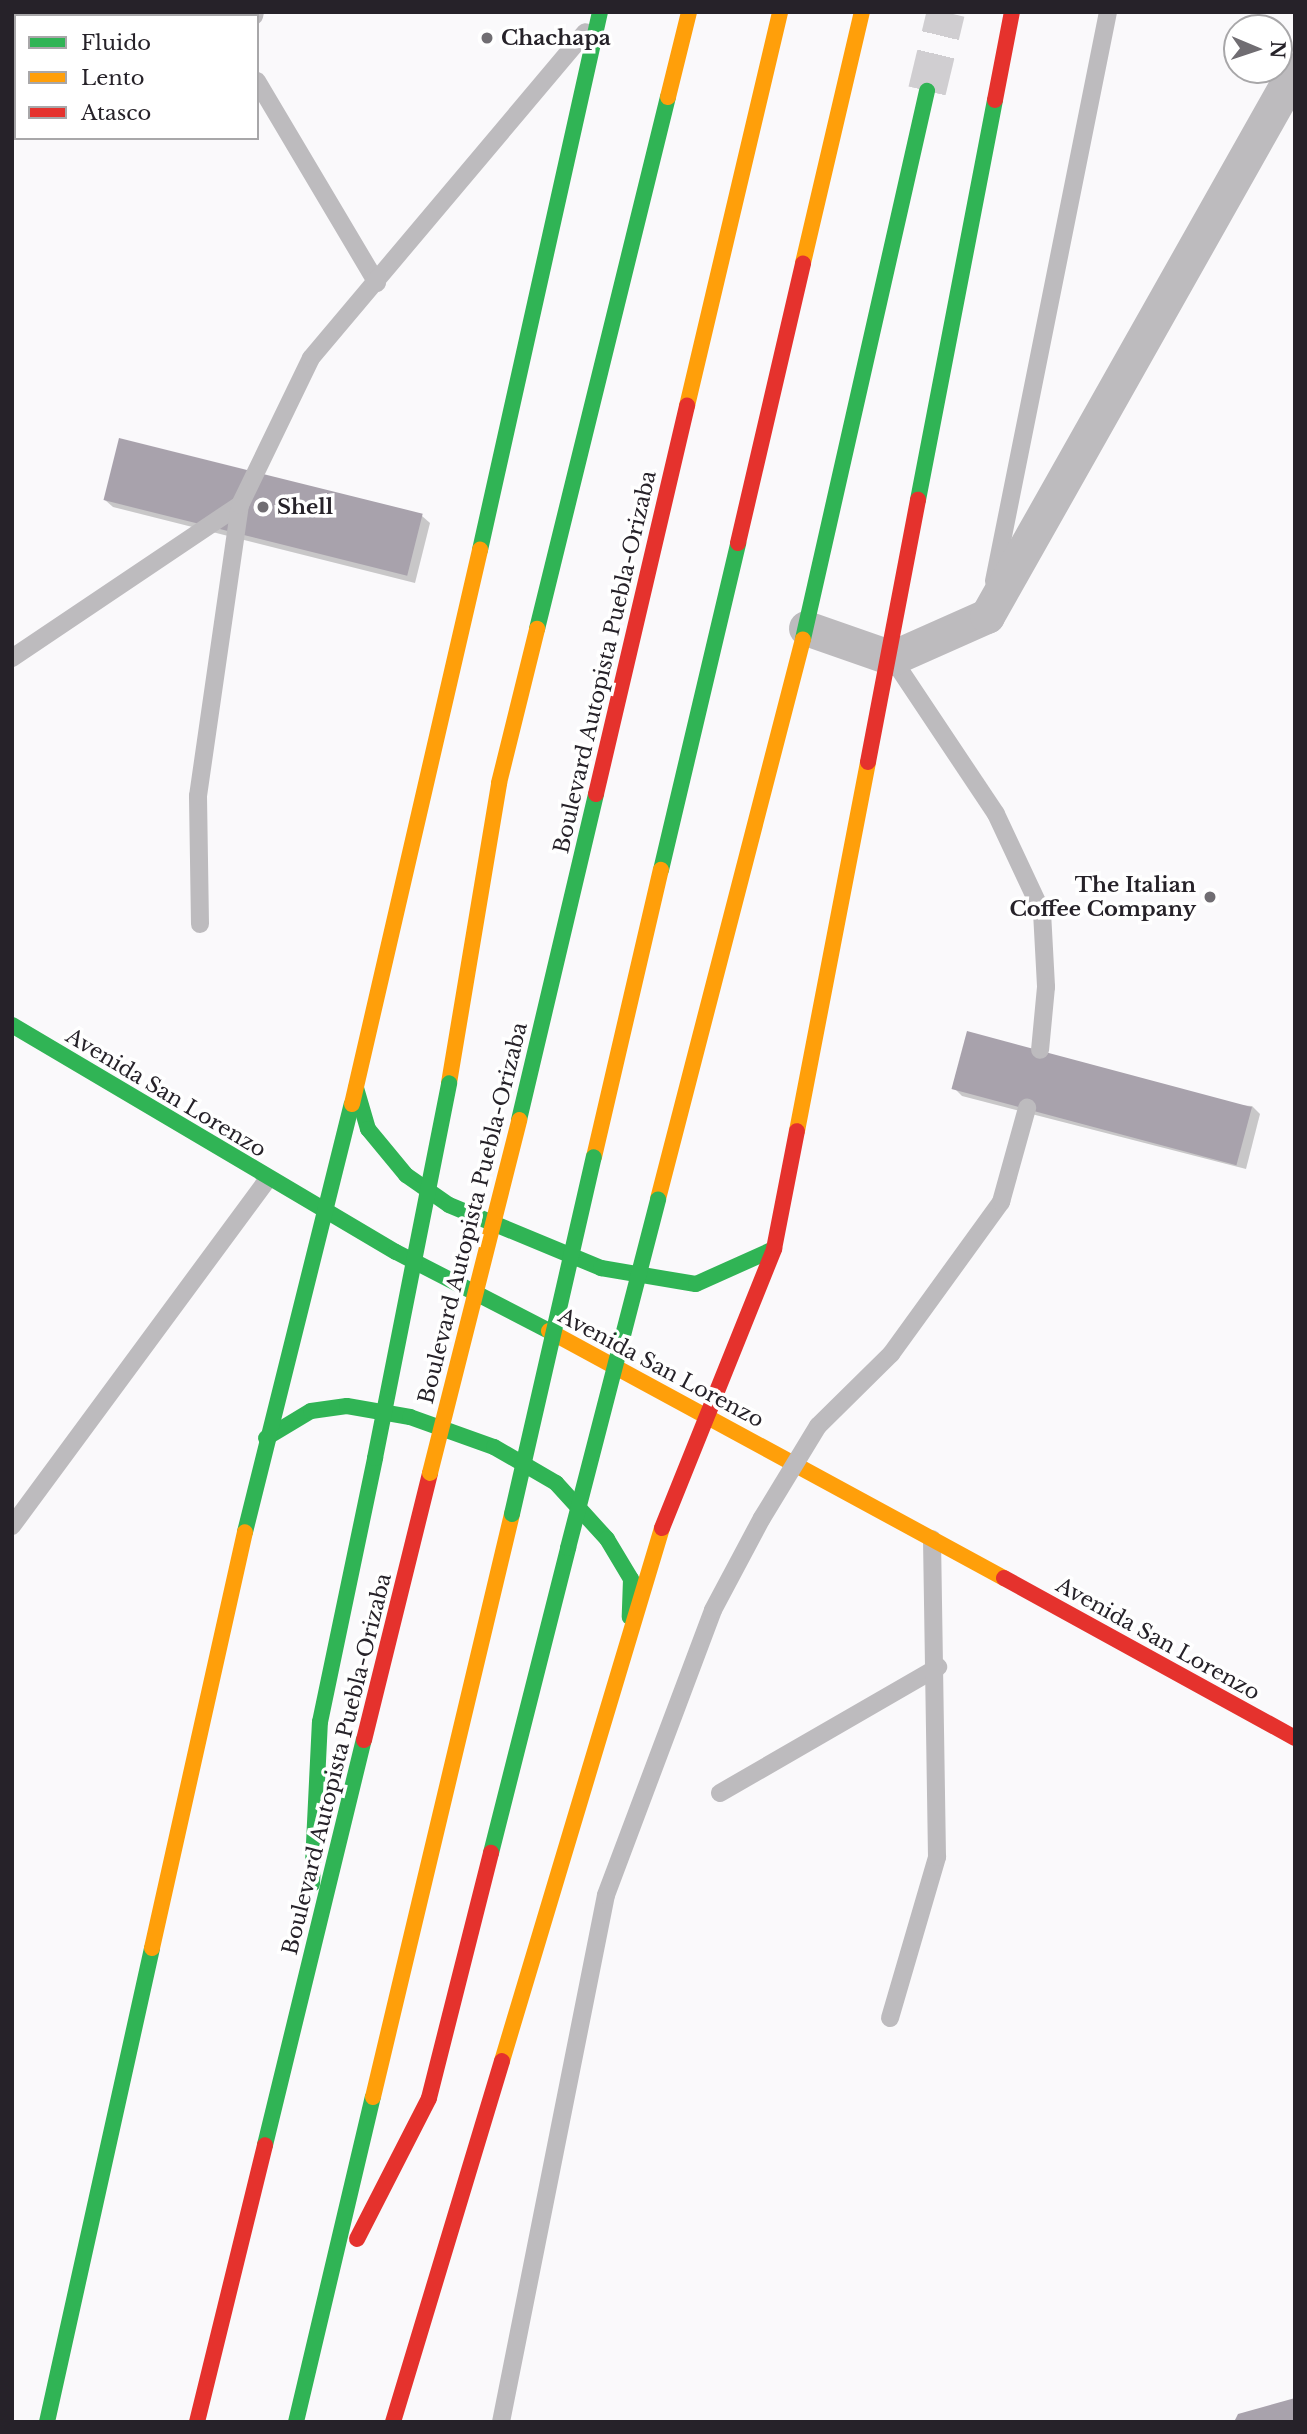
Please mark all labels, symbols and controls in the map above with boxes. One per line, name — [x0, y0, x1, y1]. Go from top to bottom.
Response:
legend — [14, 14, 259, 140]
north arrow — [1223, 14, 1293, 84]
place label: Chachapa — [501, 25, 611, 51]
text: Fluido — [81, 30, 151, 56]
marker: Chachapa — [479, 30, 495, 46]
text: N — [1266, 40, 1289, 59]
text: Lento — [81, 65, 144, 91]
text: Atasco — [81, 100, 151, 126]
street label: Boulevard Autopista Puebla-Orizaba — [549, 468, 661, 856]
place label: Shell — [277, 494, 333, 520]
marker: Shell — [255, 499, 271, 515]
place label: The Italian Coffee Company — [1009, 872, 1196, 922]
marker: The Italian Coffee Company — [1202, 889, 1218, 905]
street label: Boulevard Autopista Puebla-Orizaba — [413, 1019, 533, 1407]
street label: Avenida San Lorenzo — [61, 1023, 271, 1163]
street label: Avenida San Lorenzo — [554, 1303, 768, 1433]
street label: Boulevard Autopista Puebla-Orizaba — [277, 1570, 397, 1958]
street label: Avenida San Lorenzo — [1052, 1572, 1264, 1706]

